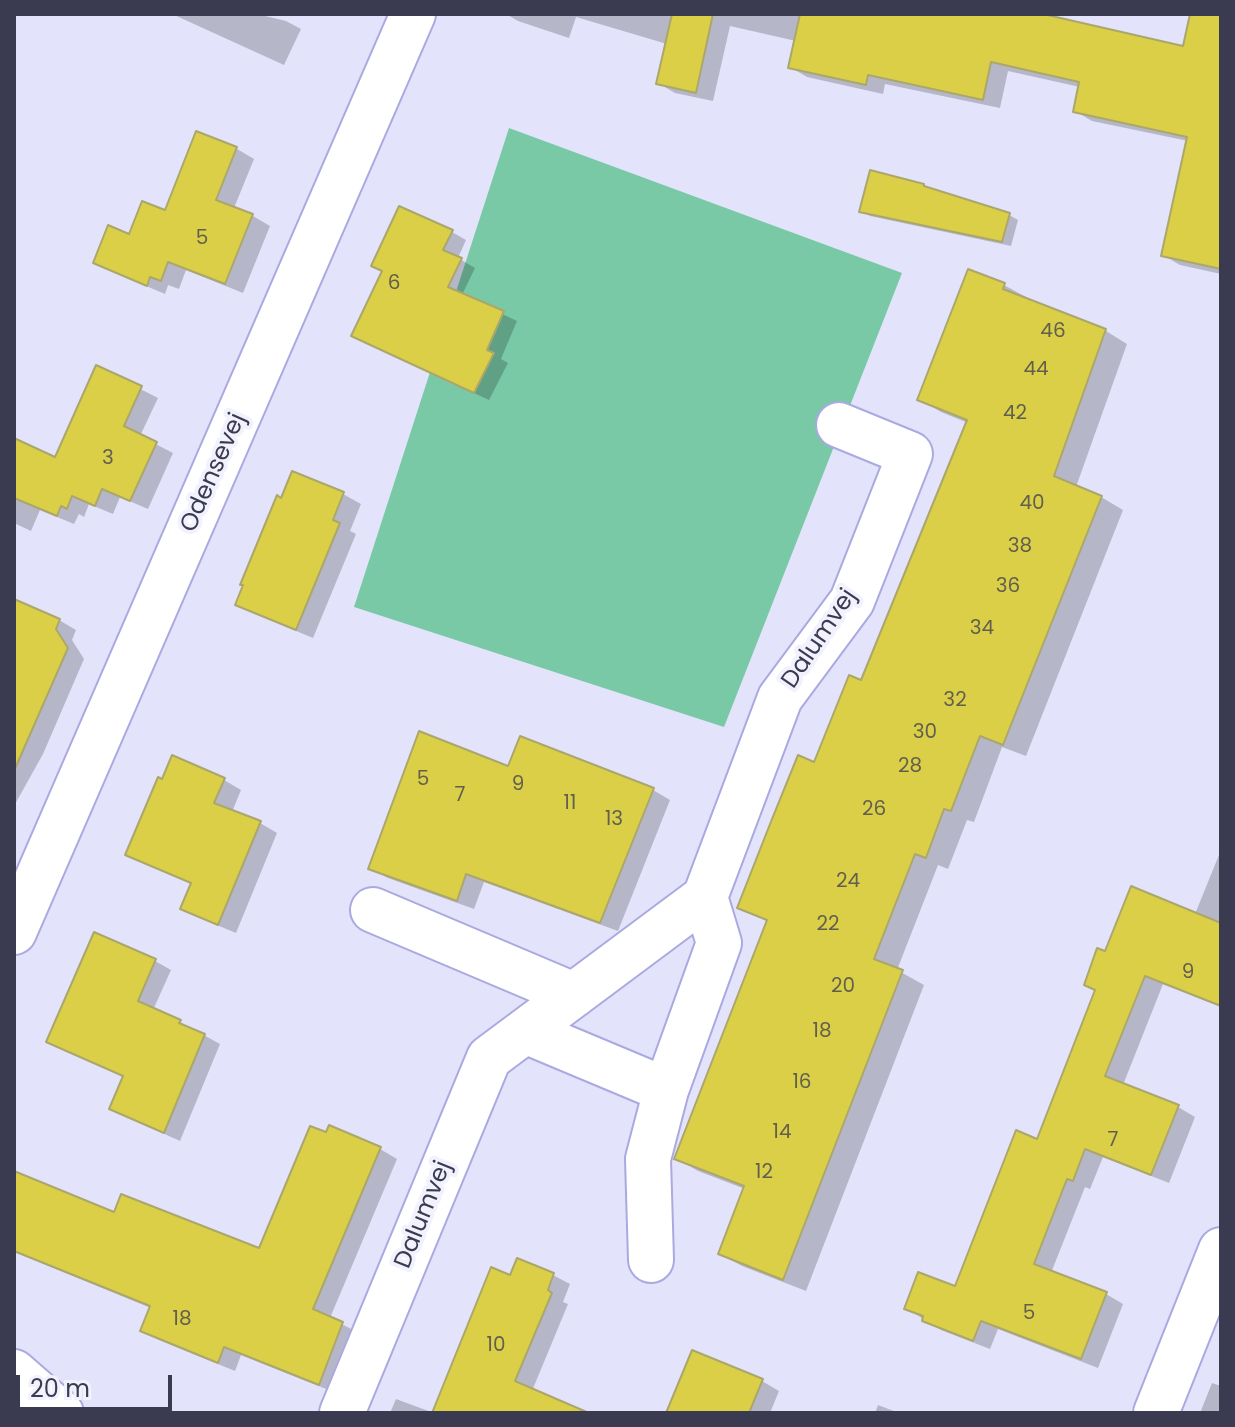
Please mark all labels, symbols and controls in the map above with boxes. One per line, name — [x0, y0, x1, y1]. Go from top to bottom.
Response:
house number: 5 — [196, 227, 208, 251]
house number: 6 — [388, 272, 400, 296]
house number: 46 — [1040, 320, 1066, 344]
house number: 44 — [1023, 358, 1049, 382]
house number: 42 — [1003, 402, 1027, 426]
street label: Odensevej — [175, 409, 253, 537]
house number: 3 — [102, 447, 114, 471]
house number: 40 — [1019, 492, 1045, 516]
house number: 38 — [1008, 535, 1032, 559]
house number: 36 — [996, 575, 1020, 599]
street label: Dalumvej — [776, 584, 864, 694]
house number: 34 — [970, 617, 994, 641]
house number: 32 — [943, 689, 967, 713]
house number: 30 — [913, 721, 937, 745]
house number: 28 — [898, 755, 922, 779]
house number: 5 — [417, 768, 429, 792]
house number: 9 — [512, 773, 524, 797]
house number: 7 — [455, 784, 465, 808]
house number: 11 — [564, 792, 576, 816]
house number: 26 — [862, 798, 886, 822]
house number: 13 — [605, 808, 623, 832]
house number: 24 — [836, 870, 860, 894]
house number: 22 — [817, 913, 839, 937]
house number: 9 — [1182, 961, 1194, 985]
house number: 20 — [831, 975, 855, 999]
house number: 18 — [812, 1020, 832, 1044]
house number: 16 — [792, 1071, 812, 1095]
house number: 14 — [773, 1121, 791, 1145]
house number: 7 — [1108, 1129, 1118, 1153]
street label: Dalumvej — [389, 1157, 459, 1273]
house number: 12 — [755, 1161, 773, 1185]
house number: 5 — [1023, 1302, 1035, 1326]
house number: 18 — [172, 1308, 192, 1332]
house number: 10 — [487, 1334, 505, 1358]
scale bar — [20, 1359, 176, 1409]
text: 20 m — [30, 1372, 90, 1405]

